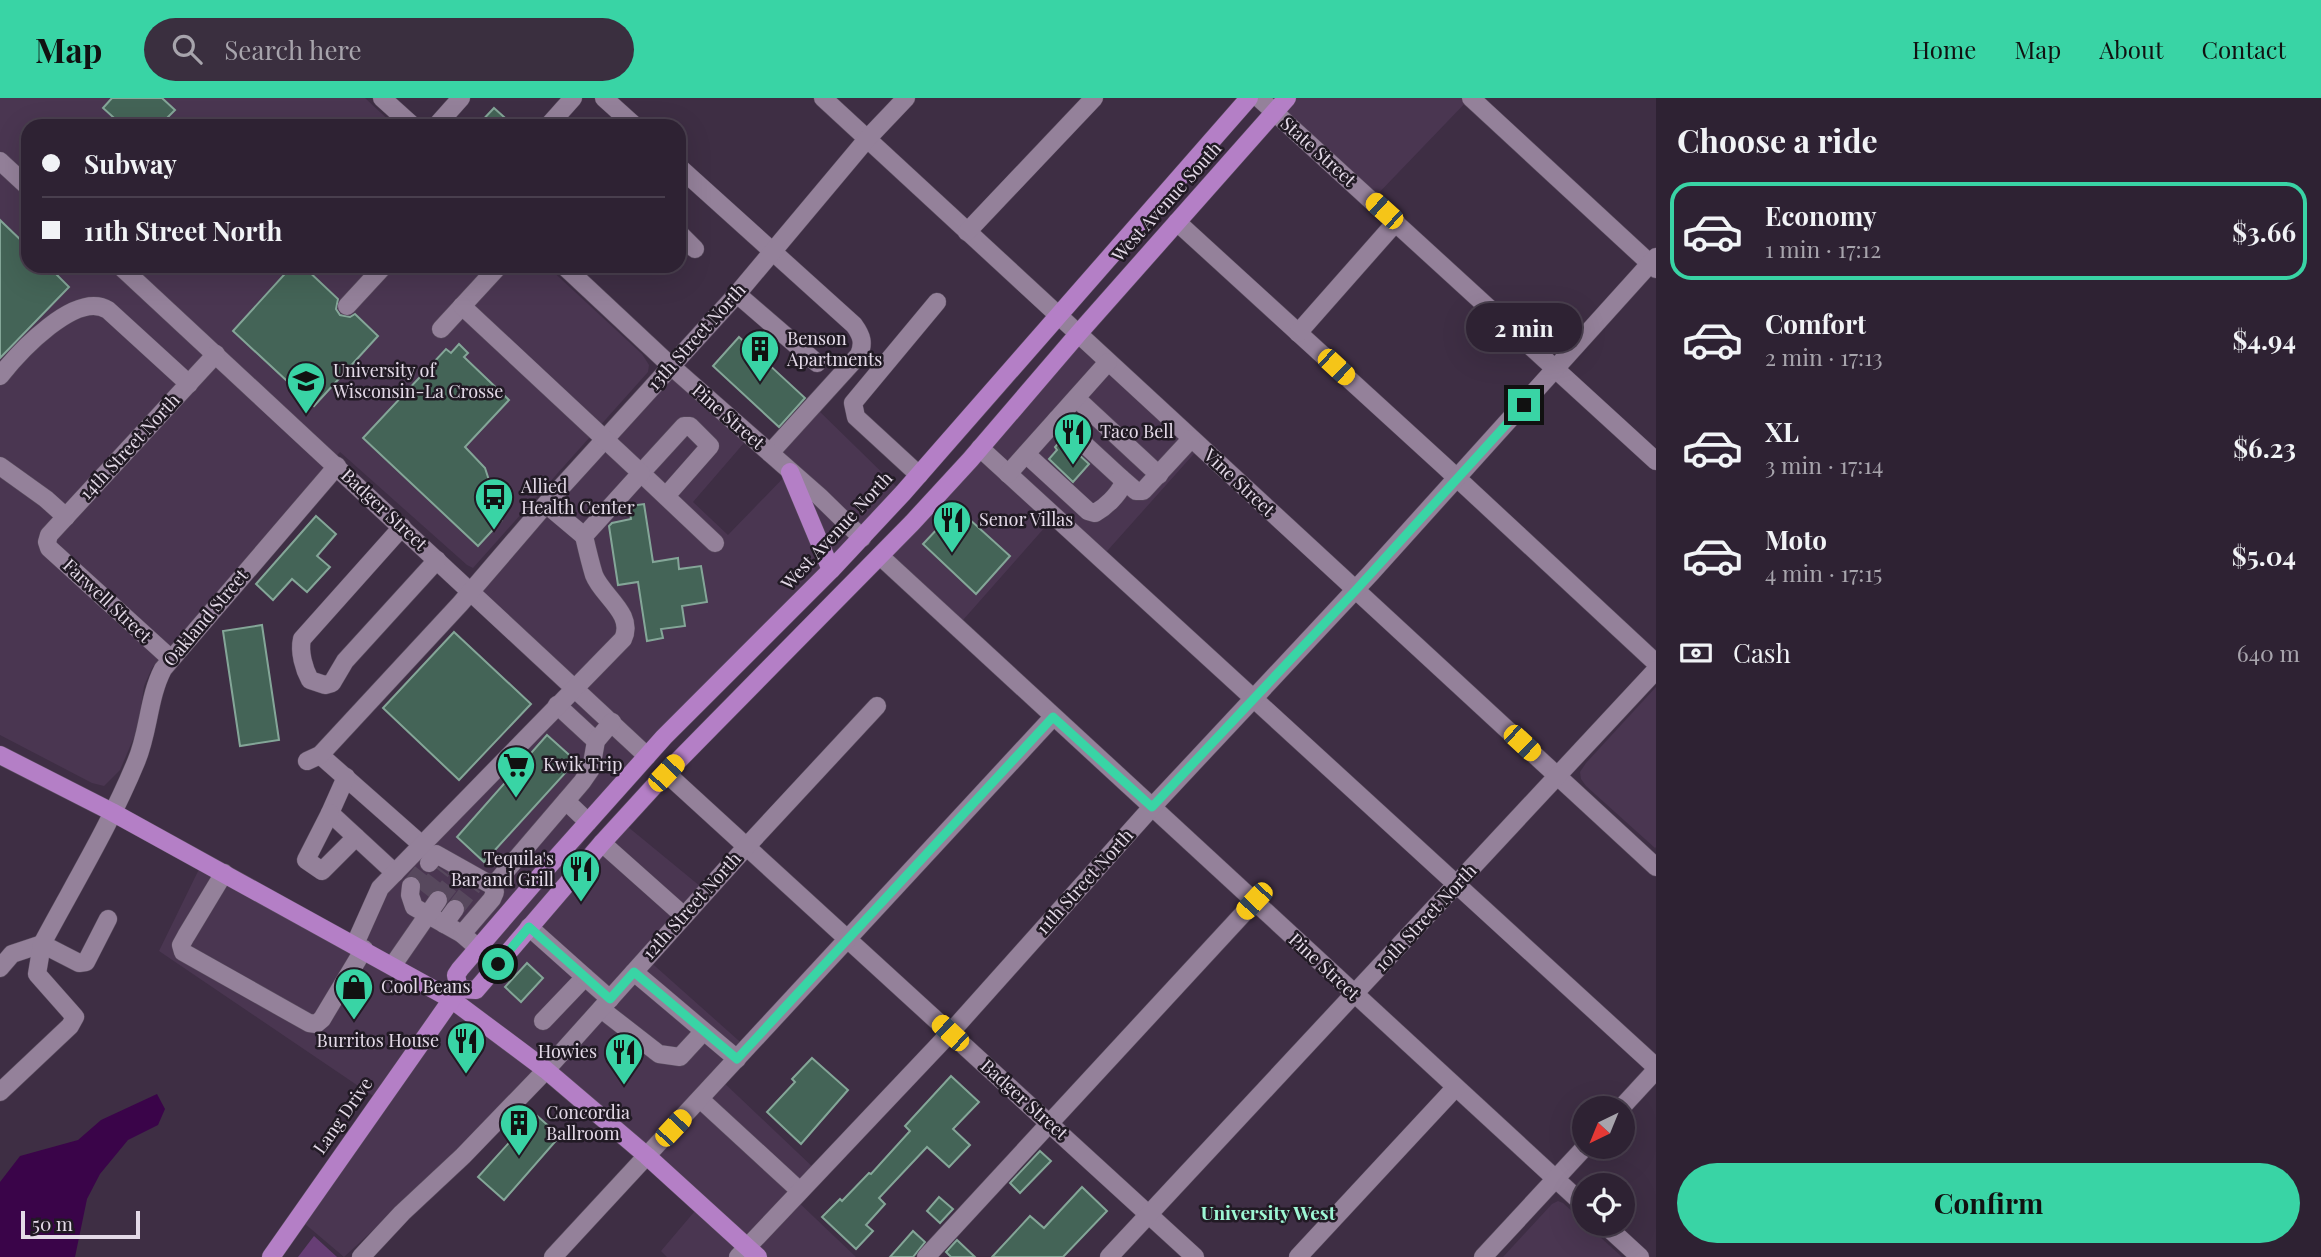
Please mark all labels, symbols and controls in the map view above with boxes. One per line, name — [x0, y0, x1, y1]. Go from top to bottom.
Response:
search box — [144, 18, 634, 81]
text: Map — [35, 27, 102, 71]
icon: search — [168, 30, 206, 68]
text: Search here — [224, 32, 362, 67]
text: Home — [1912, 33, 1976, 65]
text: Map — [2014, 33, 2061, 65]
text: About — [2099, 33, 2163, 65]
text: Contact — [2201, 33, 2286, 65]
street label: State Street — [1276, 111, 1362, 192]
text: Choose a ride — [1677, 118, 1878, 161]
street label: West Avenue South — [1105, 136, 1227, 267]
text: Subway — [84, 146, 177, 181]
car — [1362, 189, 1407, 233]
text: Economy — [1765, 198, 1876, 233]
icon: car — [1681, 200, 1744, 263]
text: 11th Street North — [84, 213, 282, 248]
text: $3.66 — [2232, 214, 2296, 249]
text: 1 min · 17:12 — [1765, 233, 1881, 264]
street label: 13th Street North — [642, 278, 751, 395]
callout: 2 min — [1466, 303, 1582, 352]
text: Comfort — [1765, 306, 1866, 341]
icon: car — [1681, 308, 1744, 371]
text: 2 min — [1494, 312, 1554, 343]
text: $4.94 — [2232, 322, 2296, 357]
place label: Benson Apartments — [786, 326, 882, 371]
building icon: Benson Apartments — [739, 328, 781, 383]
text: 2 min · 17:13 — [1765, 341, 1883, 372]
car — [1314, 345, 1359, 389]
place label: University of Wisconsin-La Crosse — [332, 358, 503, 403]
school or university icon: University of Wisconsin-La Crosse — [285, 360, 327, 415]
street label: Pine Street — [687, 378, 770, 455]
street label: 14th Street North — [74, 388, 185, 504]
route end — [1508, 389, 1540, 421]
restaurant icon: Taco Bell — [1052, 411, 1094, 466]
text: XL — [1765, 414, 1799, 449]
icon: car — [1681, 416, 1744, 479]
place label: Taco Bell — [1100, 419, 1174, 443]
text: $6.23 — [2233, 430, 2296, 465]
street label: Vine Street — [1198, 443, 1281, 522]
text: 3 min · 17:14 — [1765, 449, 1883, 480]
street label: Badger Street — [336, 463, 433, 556]
street label: West Avenue North — [775, 466, 898, 595]
place label: Allied Health Center — [520, 474, 635, 519]
bus stop icon: Allied Health Center — [473, 476, 515, 531]
restaurant icon: Senor Villas — [931, 499, 973, 554]
place label: Senor Villas — [979, 507, 1073, 531]
text: Moto — [1765, 522, 1827, 557]
icon: car — [1681, 524, 1744, 587]
text: $5.04 — [2232, 538, 2296, 573]
street label: Farwell Street — [58, 553, 158, 648]
text: 4 min · 17:15 — [1765, 557, 1882, 588]
street label: Oakland Street — [158, 563, 253, 671]
icon: cash — [1677, 634, 1715, 672]
text: Cash — [1733, 635, 1791, 670]
text: 640 m — [2237, 637, 2300, 668]
car — [1500, 721, 1545, 765]
supermarket icon: Kwik Trip — [495, 744, 537, 799]
car — [644, 750, 689, 796]
place label: Kwik Trip — [543, 752, 623, 776]
street label: 11th Street North — [1030, 823, 1138, 939]
place label: Tequila's Bar and Grill — [451, 846, 554, 891]
street label: 12th Street North — [637, 846, 746, 964]
restaurant icon: Tequila's Bar and Grill — [560, 848, 602, 903]
street label: 10th Street North — [1369, 858, 1482, 976]
car — [1232, 878, 1277, 924]
street label: Pine Street — [1284, 927, 1366, 1006]
route start — [482, 948, 514, 980]
shop icon: Cool Beans — [333, 966, 375, 1021]
place label: Cool Beans — [381, 974, 471, 998]
car — [928, 1011, 973, 1055]
restaurant icon: Burritos House — [445, 1020, 487, 1075]
place label: Burritos House — [316, 1028, 439, 1052]
restaurant icon: Howies — [603, 1031, 645, 1086]
place label: Howies — [538, 1039, 597, 1063]
street label: Badger Street — [976, 1054, 1074, 1145]
street label: Lang Drive — [307, 1072, 377, 1158]
north arrow — [1572, 1096, 1634, 1158]
map controls — [1572, 1096, 1635, 1236]
place label: Concordia Ballroom — [546, 1100, 630, 1145]
building icon: Concordia Ballroom — [498, 1102, 540, 1157]
car — [651, 1105, 696, 1151]
button: Confirm — [1677, 1163, 2300, 1243]
button: locate — [1572, 1173, 1635, 1236]
district label: University West — [1201, 1199, 1336, 1225]
scale bar — [21, 1208, 140, 1240]
text: 50 m — [32, 1210, 73, 1236]

